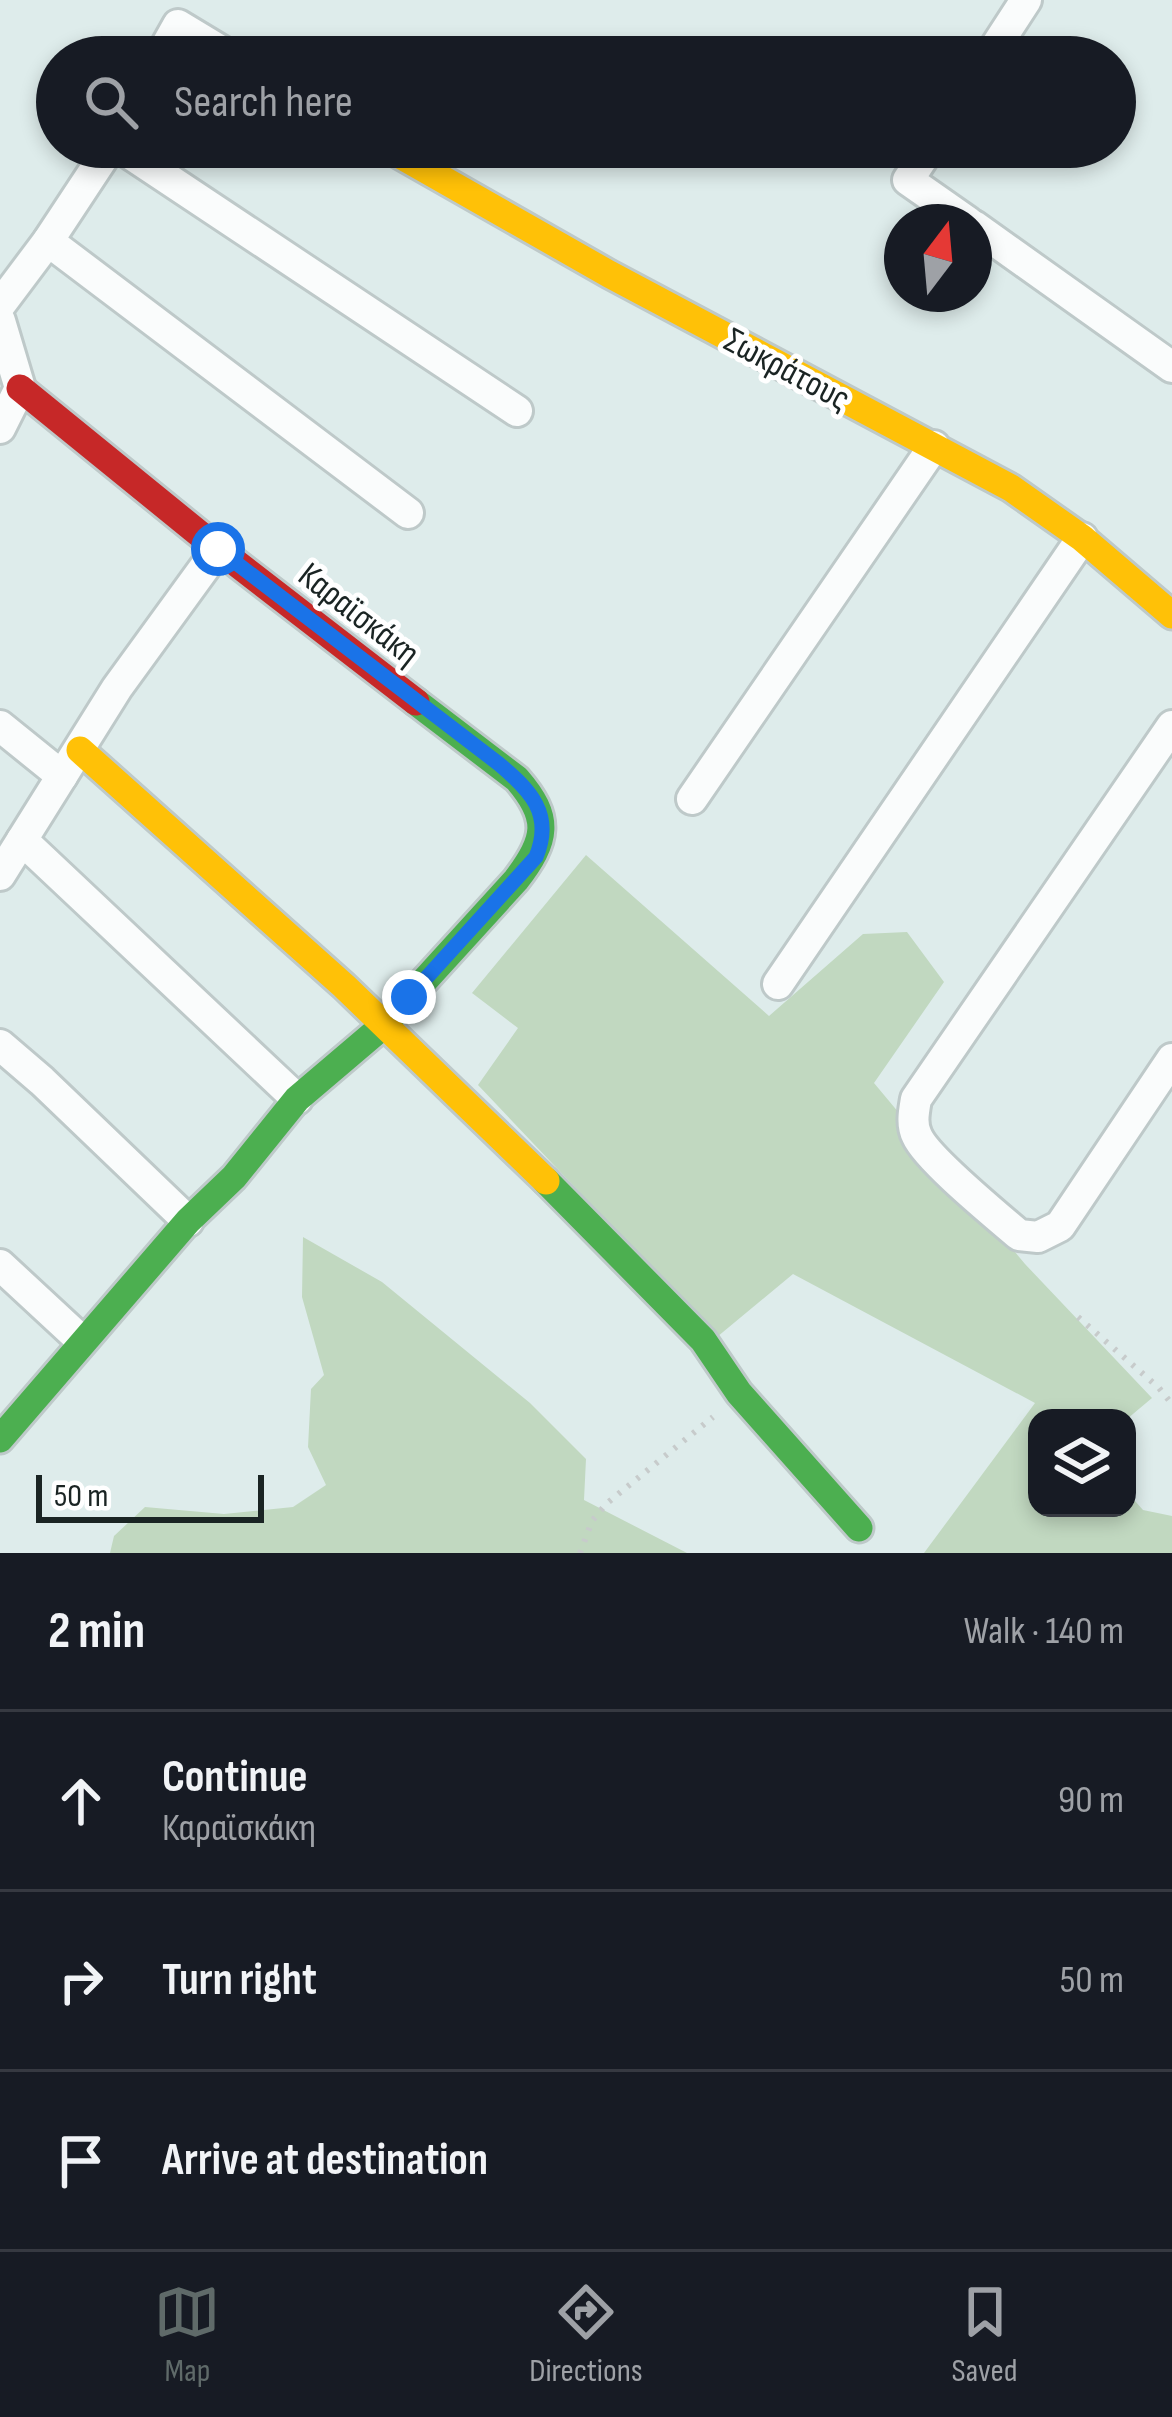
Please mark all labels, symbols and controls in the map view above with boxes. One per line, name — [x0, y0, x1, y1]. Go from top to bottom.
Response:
search box — [36, 36, 1136, 168]
icon: search — [78, 69, 144, 135]
text: Search here — [174, 75, 353, 130]
north arrow — [884, 204, 992, 312]
street label: Σωκράτους — [716, 319, 857, 421]
route start — [191, 522, 245, 576]
street label: Καραϊσκάκη — [289, 554, 428, 676]
route end — [382, 970, 436, 1024]
map controls — [1028, 1409, 1136, 1517]
button: layers — [1028, 1409, 1136, 1517]
scale bar — [36, 1469, 264, 1522]
text: 50 m — [54, 1476, 108, 1516]
text: 2 min — [48, 1601, 145, 1662]
text: Walk · 140 m — [964, 1608, 1124, 1655]
text: Continue — [162, 1750, 308, 1805]
icon: ahead — [48, 1768, 114, 1834]
text: 90 m — [1058, 1777, 1124, 1824]
text: Καραϊσκάκη — [162, 1805, 316, 1852]
icon: right — [48, 1948, 114, 2014]
text: Turn right — [162, 1953, 317, 2008]
text: 50 m — [1060, 1957, 1124, 2004]
icon: arrive — [48, 2128, 114, 2194]
text: Arrive at destination — [162, 2133, 488, 2188]
tab: Map — [154, 2279, 220, 2391]
tab: Directions — [529, 2279, 643, 2391]
tab: Saved — [951, 2279, 1018, 2391]

